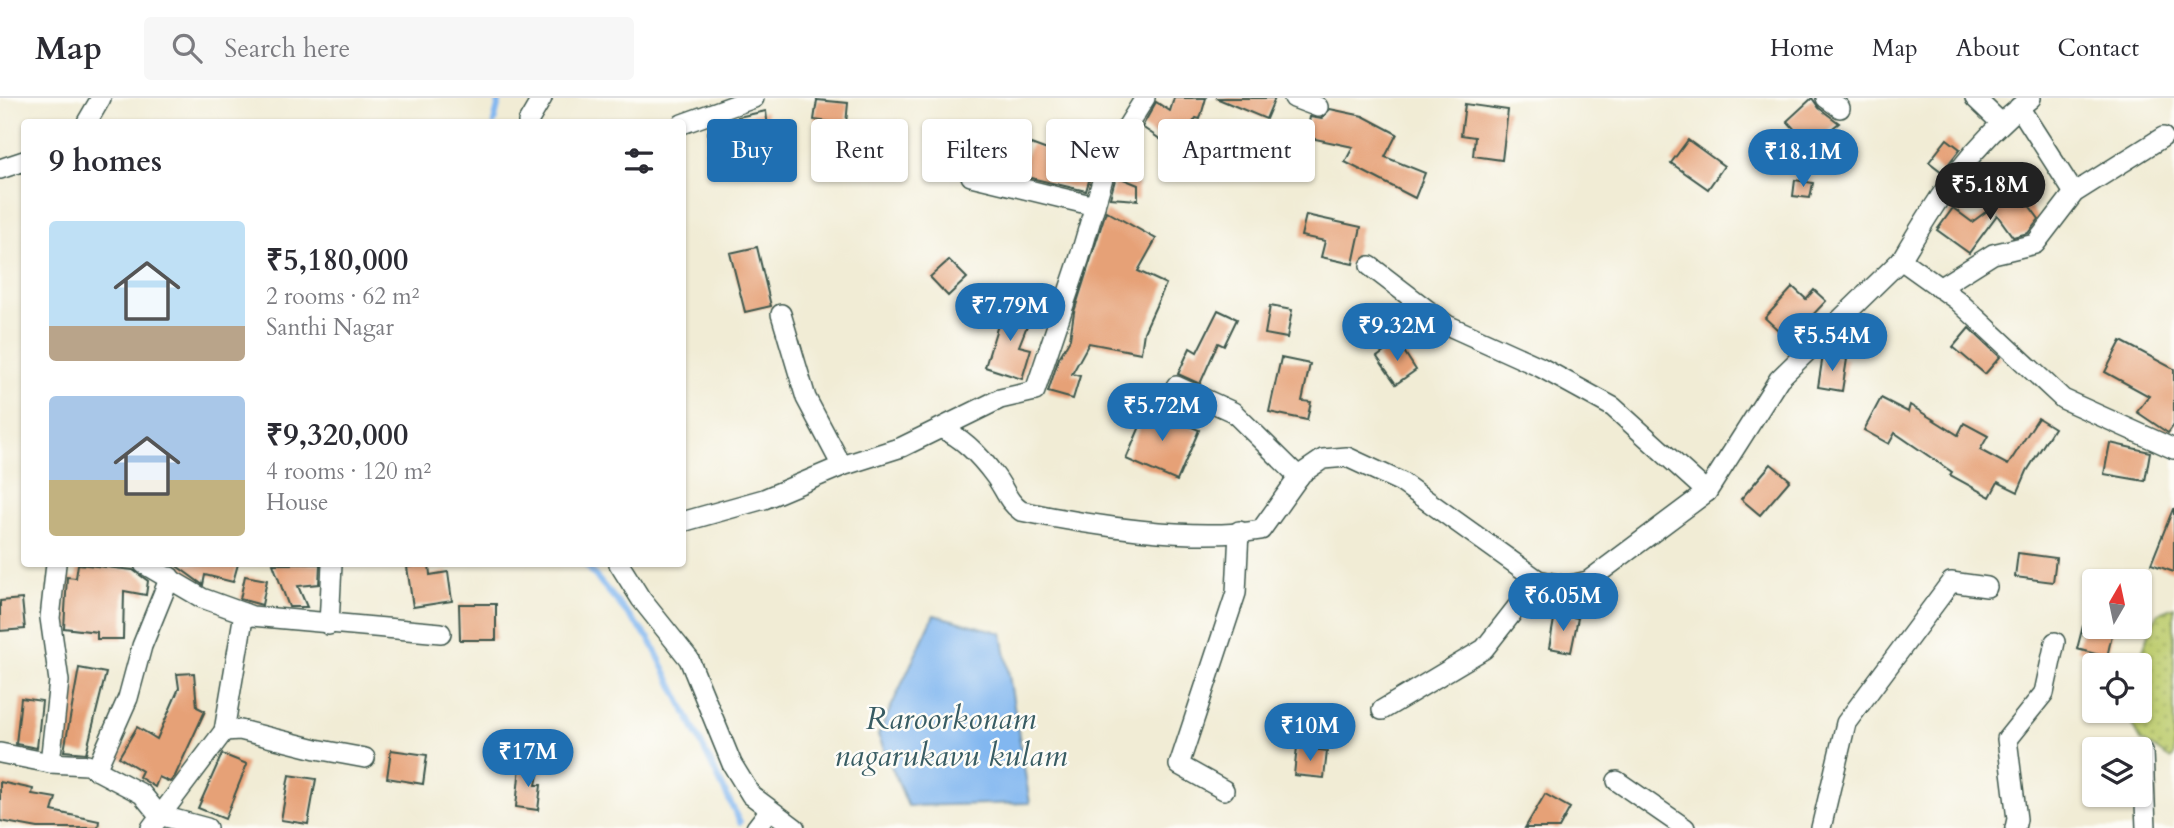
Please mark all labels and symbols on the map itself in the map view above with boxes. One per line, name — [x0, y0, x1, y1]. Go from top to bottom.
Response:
pin: ₹18.1M — [1746, 130, 1860, 189]
pin: ₹5.18M — [1933, 162, 2047, 222]
pin: ₹7.79M — [953, 284, 1067, 343]
pin: ₹9.32M — [1340, 303, 1454, 363]
pin: ₹5.54M — [1775, 314, 1889, 373]
pin: ₹5.72M — [1105, 384, 1219, 443]
north arrow — [2082, 569, 2152, 639]
pin: ₹6.05M — [1506, 574, 1620, 633]
water label: Raroorkonam nagarukavu kulam — [834, 697, 1068, 778]
pin: ₹10M — [1269, 704, 1351, 763]
pin: ₹17M — [487, 730, 569, 789]

